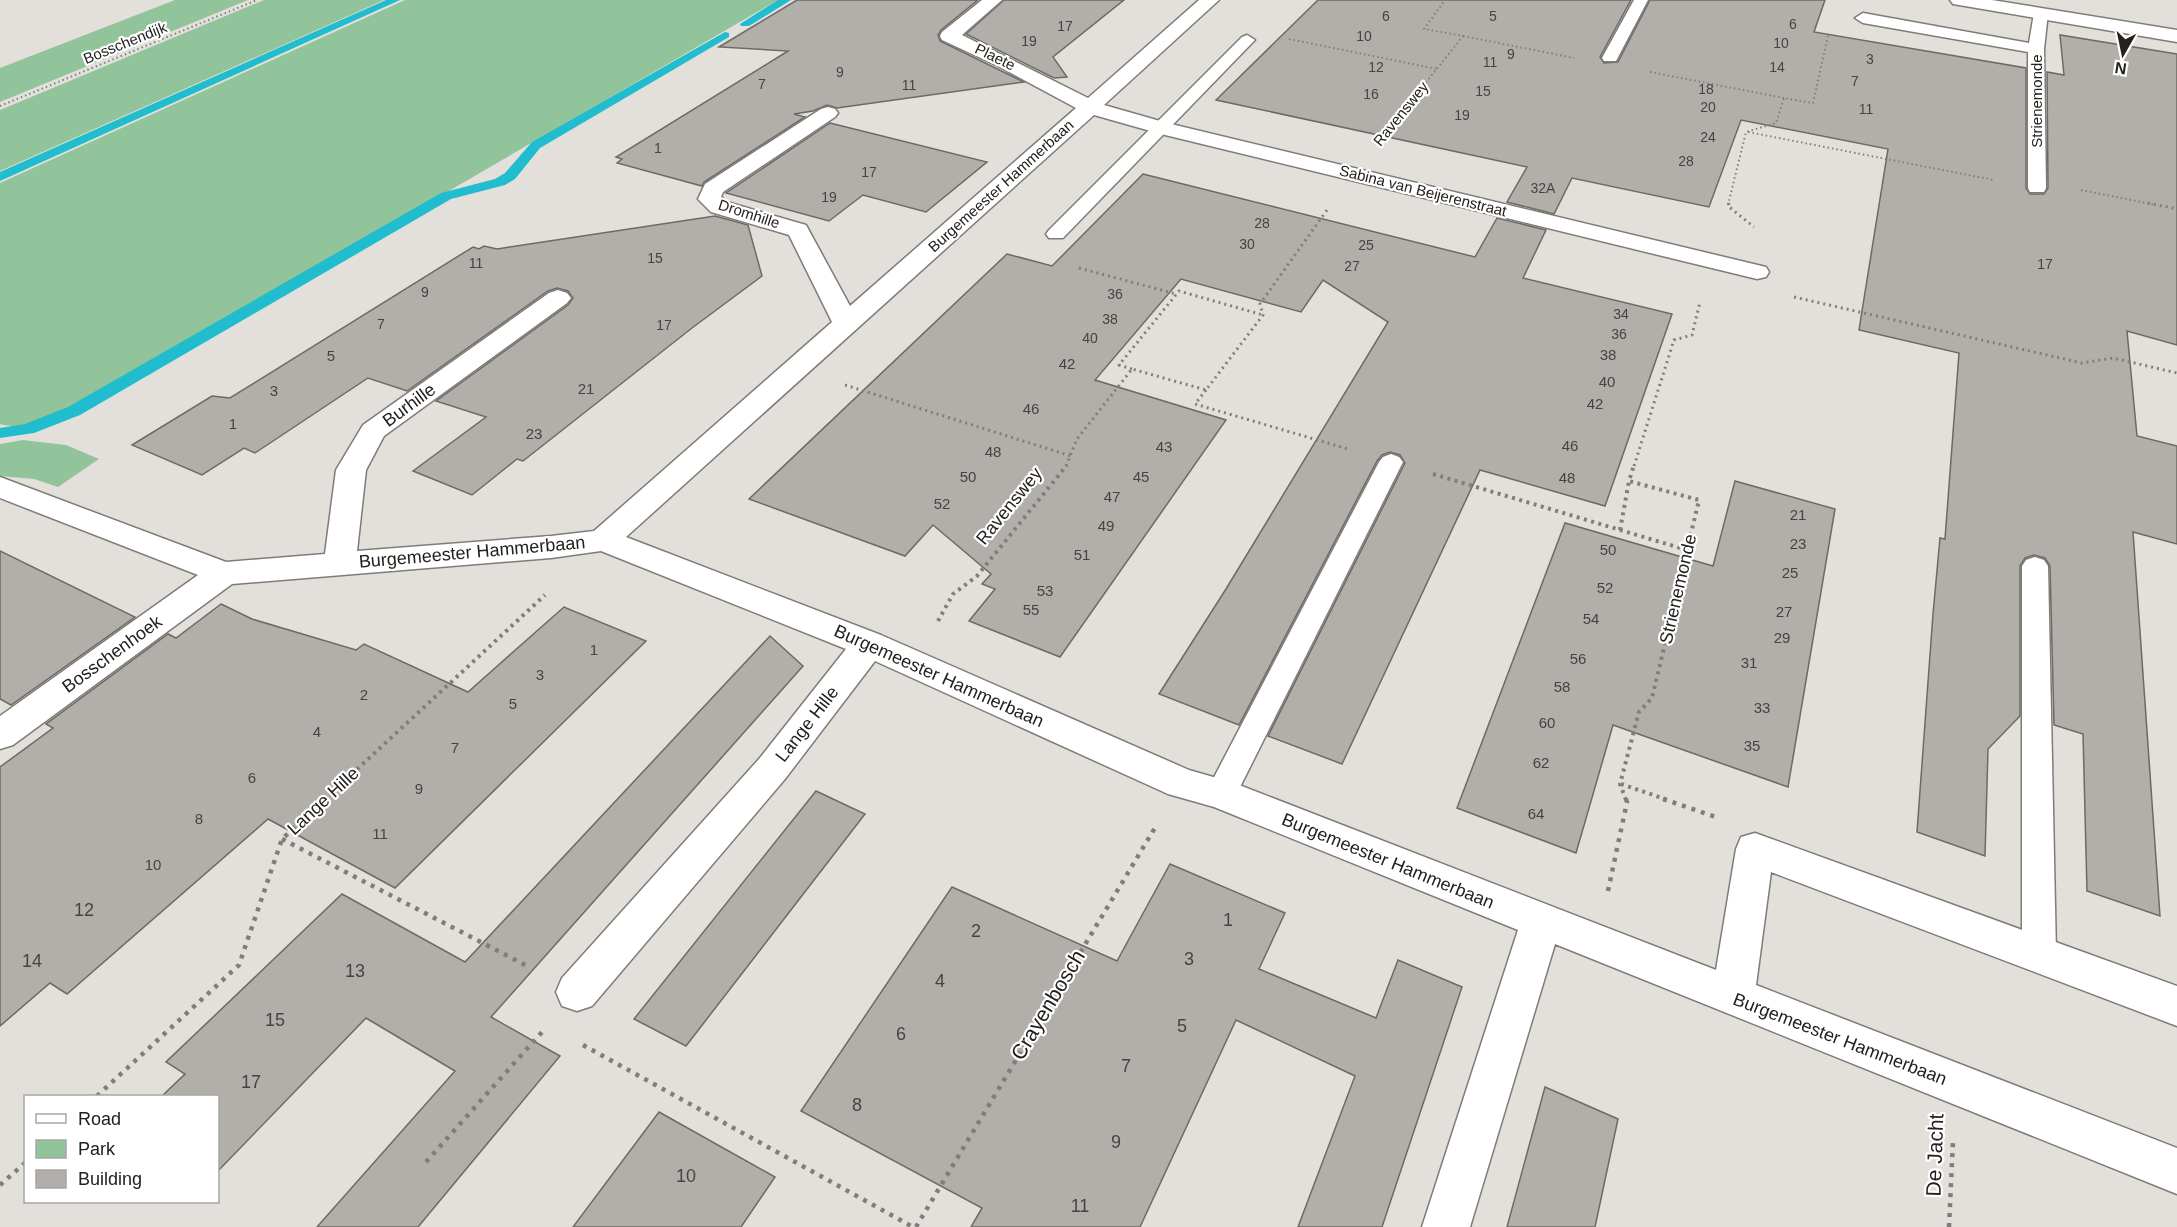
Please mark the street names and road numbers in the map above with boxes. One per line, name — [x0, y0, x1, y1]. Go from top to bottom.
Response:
street label: Bosschendijk — [81, 18, 169, 67]
street label: Plaete — [972, 40, 1018, 74]
street label: Strienemonde — [2028, 54, 2045, 148]
street label: Ravenswey — [1370, 78, 1432, 149]
street label: Burgemeester Hammerbaan — [925, 116, 1077, 255]
street label: Sabina van Beijerenstraat — [1338, 161, 1509, 220]
street label: Dromhille — [716, 196, 782, 231]
street label: Burhille — [379, 379, 439, 431]
street label: Ravenswey — [972, 464, 1046, 548]
street label: Burgemeester Hammerbaan — [358, 532, 586, 572]
street label: Strienemonde — [1656, 532, 1700, 646]
street label: Bosschenhoek — [58, 611, 166, 697]
street label: Burgemeester Hammerbaan — [831, 621, 1047, 731]
street label: Lange Hille — [771, 682, 843, 766]
street label: Lange Hille — [283, 763, 363, 839]
street label: Burgemeester Hammerbaan — [1279, 809, 1497, 913]
street label: Crayenbosch — [1006, 946, 1089, 1064]
street label: Burgemeester Hammerbaan — [1730, 989, 1950, 1089]
street label: De Jacht — [1922, 1113, 1947, 1197]

